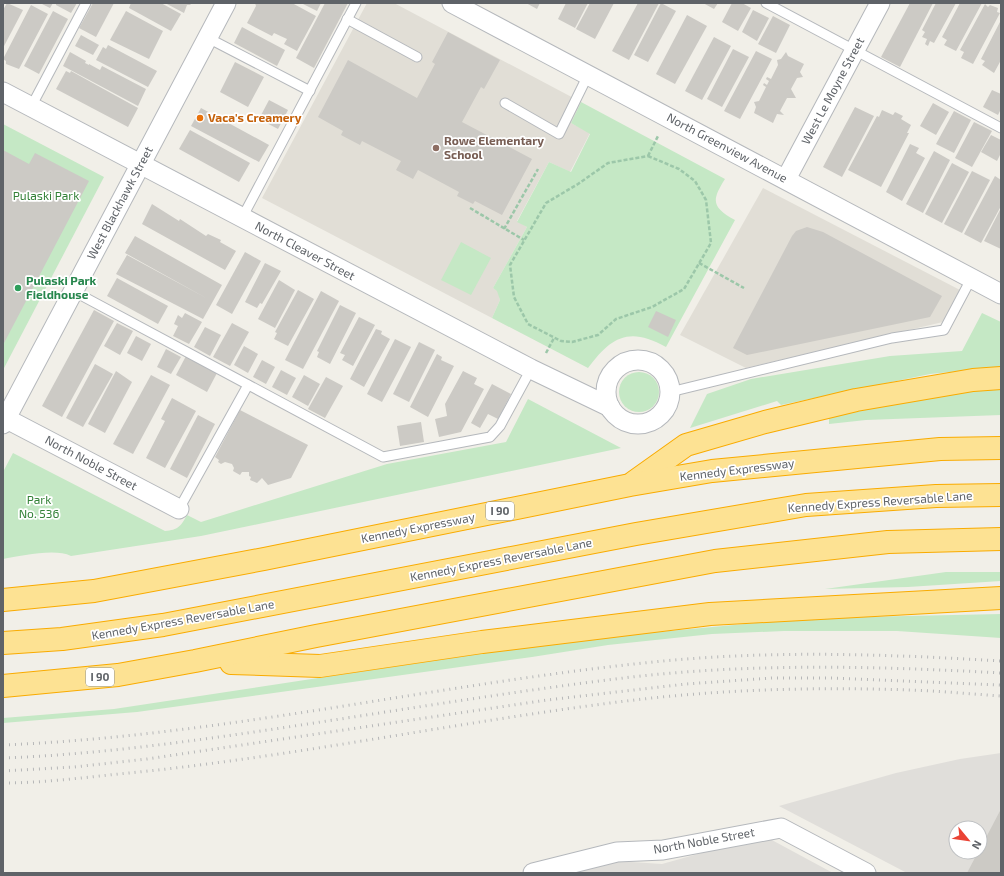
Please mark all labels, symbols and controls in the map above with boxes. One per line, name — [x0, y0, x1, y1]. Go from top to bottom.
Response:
street label: West Le Moyne Street — [798, 34, 866, 146]
street label: North Greenview Avenue — [665, 109, 790, 185]
place label: Vaca's Creamery — [208, 110, 302, 125]
marker: Vaca's Creamery — [195, 113, 205, 123]
place label: Rowe Elementary School — [444, 133, 544, 161]
street label: West Blackhawk Street — [83, 143, 155, 261]
marker: Rowe Elementary School — [431, 143, 441, 153]
park label: Pulaski Park — [13, 188, 79, 202]
street label: North Cleaver Street — [253, 218, 358, 283]
place label: Pulaski Park Fieldhouse — [26, 273, 97, 301]
marker: Pulaski Park Fieldhouse — [13, 283, 23, 293]
street label: North Noble Street — [43, 432, 140, 493]
street label: Kennedy Expressway — [679, 455, 796, 483]
street label: Kennedy Express Reversable Lane — [787, 488, 973, 514]
park label: Park No. 536 — [19, 492, 59, 520]
road number: I 90 — [486, 502, 514, 520]
street label: Kennedy Expressway — [360, 509, 476, 545]
street label: Kennedy Express Reversable Lane — [409, 534, 593, 584]
street label: Kennedy Express Reversable Lane — [90, 596, 275, 642]
road number: I 90 — [86, 668, 114, 686]
north arrow — [948, 820, 988, 860]
street label: North Noble Street — [652, 824, 756, 856]
text: N — [970, 838, 985, 852]

